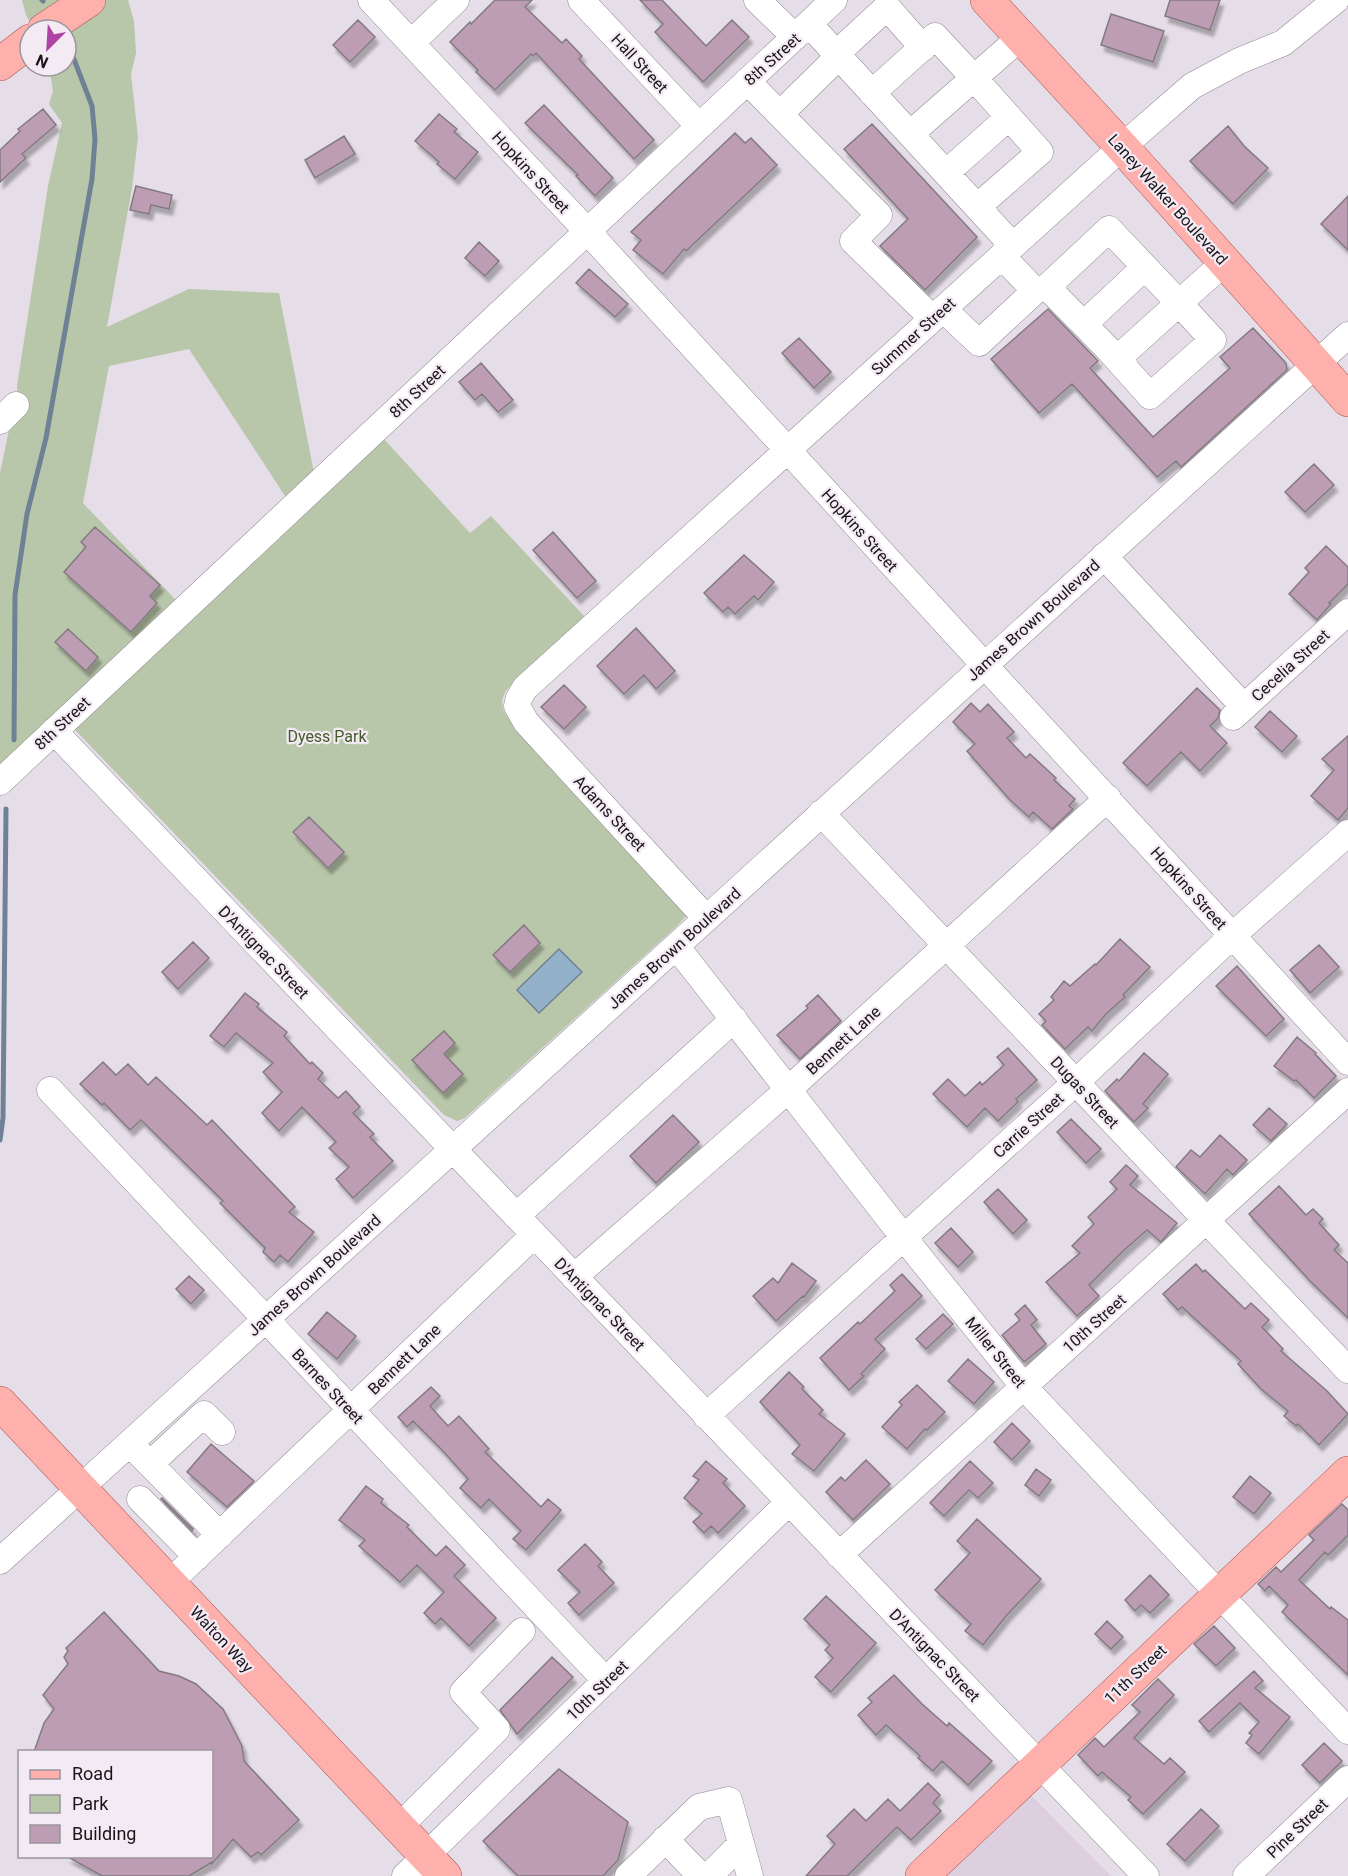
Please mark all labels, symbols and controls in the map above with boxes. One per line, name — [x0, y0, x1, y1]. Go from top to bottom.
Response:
north arrow — [18, 18, 78, 78]
street label: 8th Street — [740, 29, 804, 90]
street label: Hall Street — [607, 30, 672, 97]
text: N — [33, 50, 51, 72]
street label: Hopkins Street — [488, 128, 573, 217]
street label: Laney Walker Boulevard — [1104, 130, 1231, 269]
street label: Summer Street — [867, 294, 959, 379]
street label: 8th Street — [386, 361, 449, 422]
street label: Hopkins Street — [818, 485, 902, 576]
street label: James Brown Boulevard — [963, 556, 1104, 685]
street label: Cecelia Street — [1247, 625, 1333, 705]
street label: 8th Street — [31, 693, 94, 754]
park label: Dyess Park — [287, 727, 367, 746]
street label: Adams Street — [570, 772, 650, 855]
street label: Hopkins Street — [1147, 843, 1231, 934]
street label: James Brown Boulevard — [604, 884, 745, 1013]
street label: D'Antignac Street — [214, 902, 313, 1003]
street label: Bennett Lane — [802, 1002, 885, 1079]
street label: Dugas Street — [1047, 1052, 1123, 1132]
street label: Carrie Street — [989, 1089, 1068, 1162]
street label: James Brown Boulevard — [244, 1211, 385, 1340]
street label: D'Antignac Street — [550, 1254, 649, 1355]
street label: 10th Street — [1059, 1290, 1130, 1357]
street label: Miller Street — [961, 1313, 1030, 1392]
street label: Bennett Lane — [364, 1320, 445, 1399]
street label: Barnes Street — [288, 1345, 367, 1428]
street label: Walton Way — [186, 1602, 257, 1677]
street label: D'Antignac Street — [885, 1605, 984, 1706]
street label: 11th Street — [1100, 1641, 1170, 1708]
street label: 10th Street — [563, 1656, 632, 1724]
legend — [18, 1750, 213, 1858]
text: Road — [72, 1763, 113, 1784]
text: Park — [72, 1793, 109, 1814]
street label: Pine Street — [1263, 1795, 1332, 1862]
text: Building — [72, 1823, 136, 1844]

